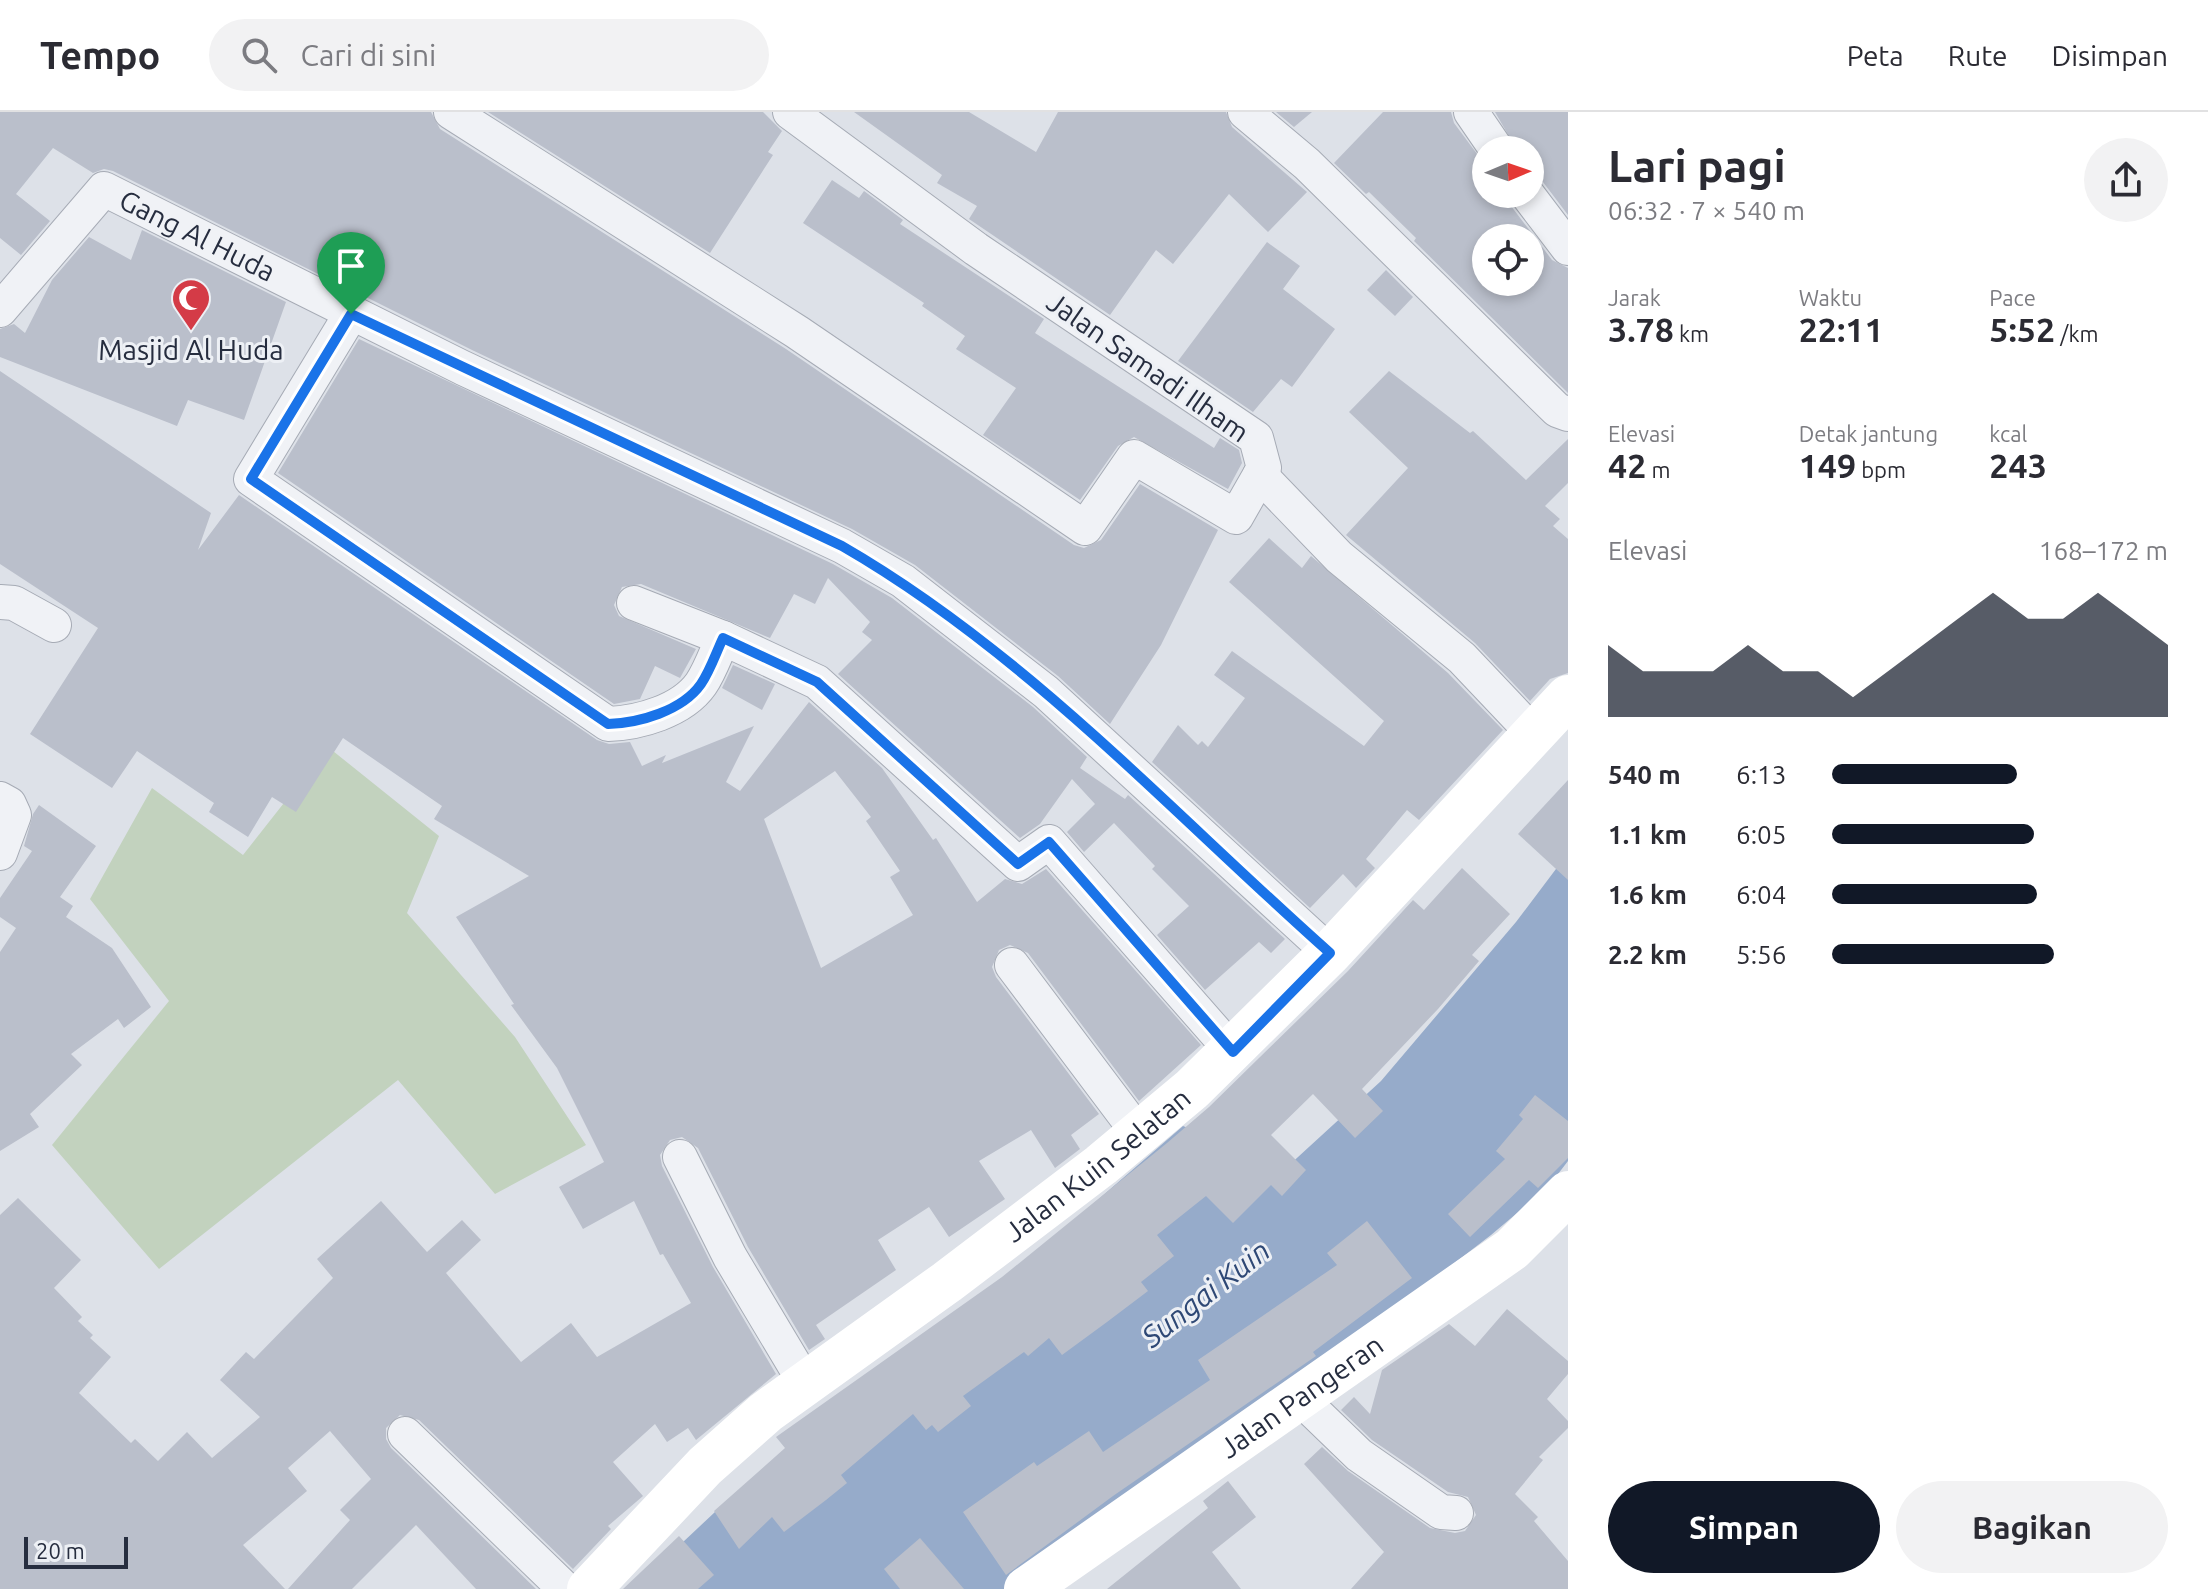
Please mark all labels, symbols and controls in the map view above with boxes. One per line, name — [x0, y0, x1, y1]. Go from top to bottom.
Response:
search box — [209, 19, 769, 91]
icon: search — [237, 33, 281, 77]
text: Tempo — [40, 34, 161, 76]
text: Cari di sini — [301, 38, 436, 72]
text: Peta — [1847, 40, 1904, 71]
text: Rute — [1948, 40, 2008, 71]
text: Disimpan — [2052, 40, 2168, 71]
north arrow — [1472, 136, 1544, 208]
map controls — [1472, 136, 1544, 296]
button: share — [2084, 138, 2168, 222]
text: Lari pagi — [1608, 141, 1786, 190]
street label: Gang Al Huda — [115, 183, 281, 287]
text: 06:32 · 7 × 540 m — [1608, 196, 1805, 225]
button: locate — [1472, 224, 1544, 296]
pin — [317, 232, 385, 314]
icon: arrive — [329, 244, 373, 288]
mosque icon: Masjid Al Huda — [170, 277, 212, 332]
street label: Jalan Samadi Ilham — [1042, 285, 1255, 448]
text: Jarak — [1608, 285, 1661, 310]
text: Waktu — [1799, 285, 1862, 310]
text: Pace — [1989, 285, 2036, 310]
text: 3.78 — [1608, 310, 1674, 348]
text: 22:11 — [1799, 310, 1884, 348]
text: 5:52 — [1989, 310, 2055, 348]
text: km — [1674, 321, 1709, 346]
text: /km — [2055, 321, 2099, 346]
place label: Masjid Al Huda — [98, 334, 284, 365]
text: Elevasi — [1608, 421, 1675, 446]
text: Detak jantung — [1799, 421, 1938, 446]
text: kcal — [1989, 421, 2027, 446]
text: 42 — [1608, 446, 1646, 484]
text: 149 — [1799, 446, 1856, 484]
text: 243 — [1989, 446, 2047, 484]
text: m — [1646, 457, 1670, 482]
text: bpm — [1856, 457, 1906, 482]
text: Elevasi — [1608, 536, 1687, 565]
text: 168–172 m — [2039, 536, 2168, 565]
text: 540 m — [1608, 760, 1681, 789]
text: 6:13 — [1736, 760, 1786, 789]
text: 1.1 km — [1608, 820, 1687, 849]
text: 6:05 — [1736, 820, 1786, 849]
text: 1.6 km — [1608, 880, 1687, 909]
text: 6:04 — [1736, 880, 1786, 909]
text: 2.2 km — [1608, 940, 1687, 969]
text: 5:56 — [1736, 940, 1786, 969]
street label: Jalan Kuin Selatan — [998, 1081, 1196, 1248]
water label: Sungai Kuin — [1134, 1233, 1276, 1354]
street label: Jalan Pangeran — [1214, 1328, 1389, 1464]
button: Simpan — [1608, 1481, 1880, 1573]
button: Bagikan — [1896, 1481, 2168, 1573]
scale bar — [24, 1533, 128, 1569]
text: 20 m — [36, 1538, 85, 1563]

